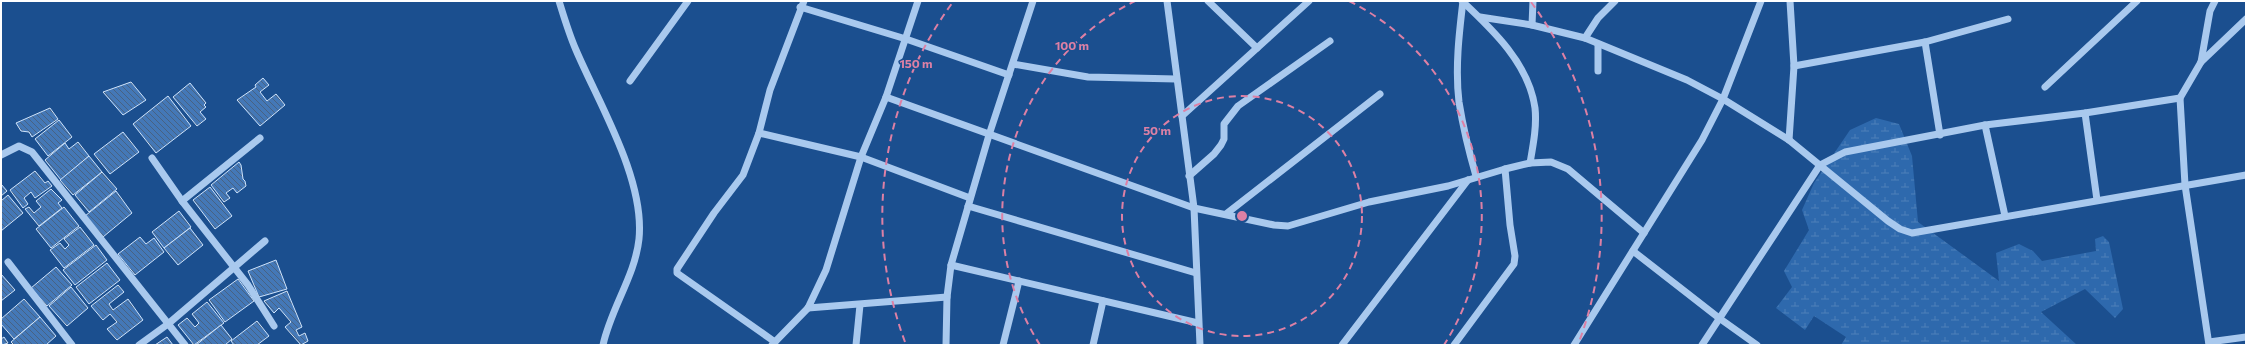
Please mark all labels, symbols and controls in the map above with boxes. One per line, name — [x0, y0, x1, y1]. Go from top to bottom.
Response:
text: 100 m — [1055, 38, 1089, 52]
text: 150 m — [899, 56, 933, 70]
text: 50 m — [1143, 123, 1171, 137]
centre of rings — [1235, 209, 1249, 223]

